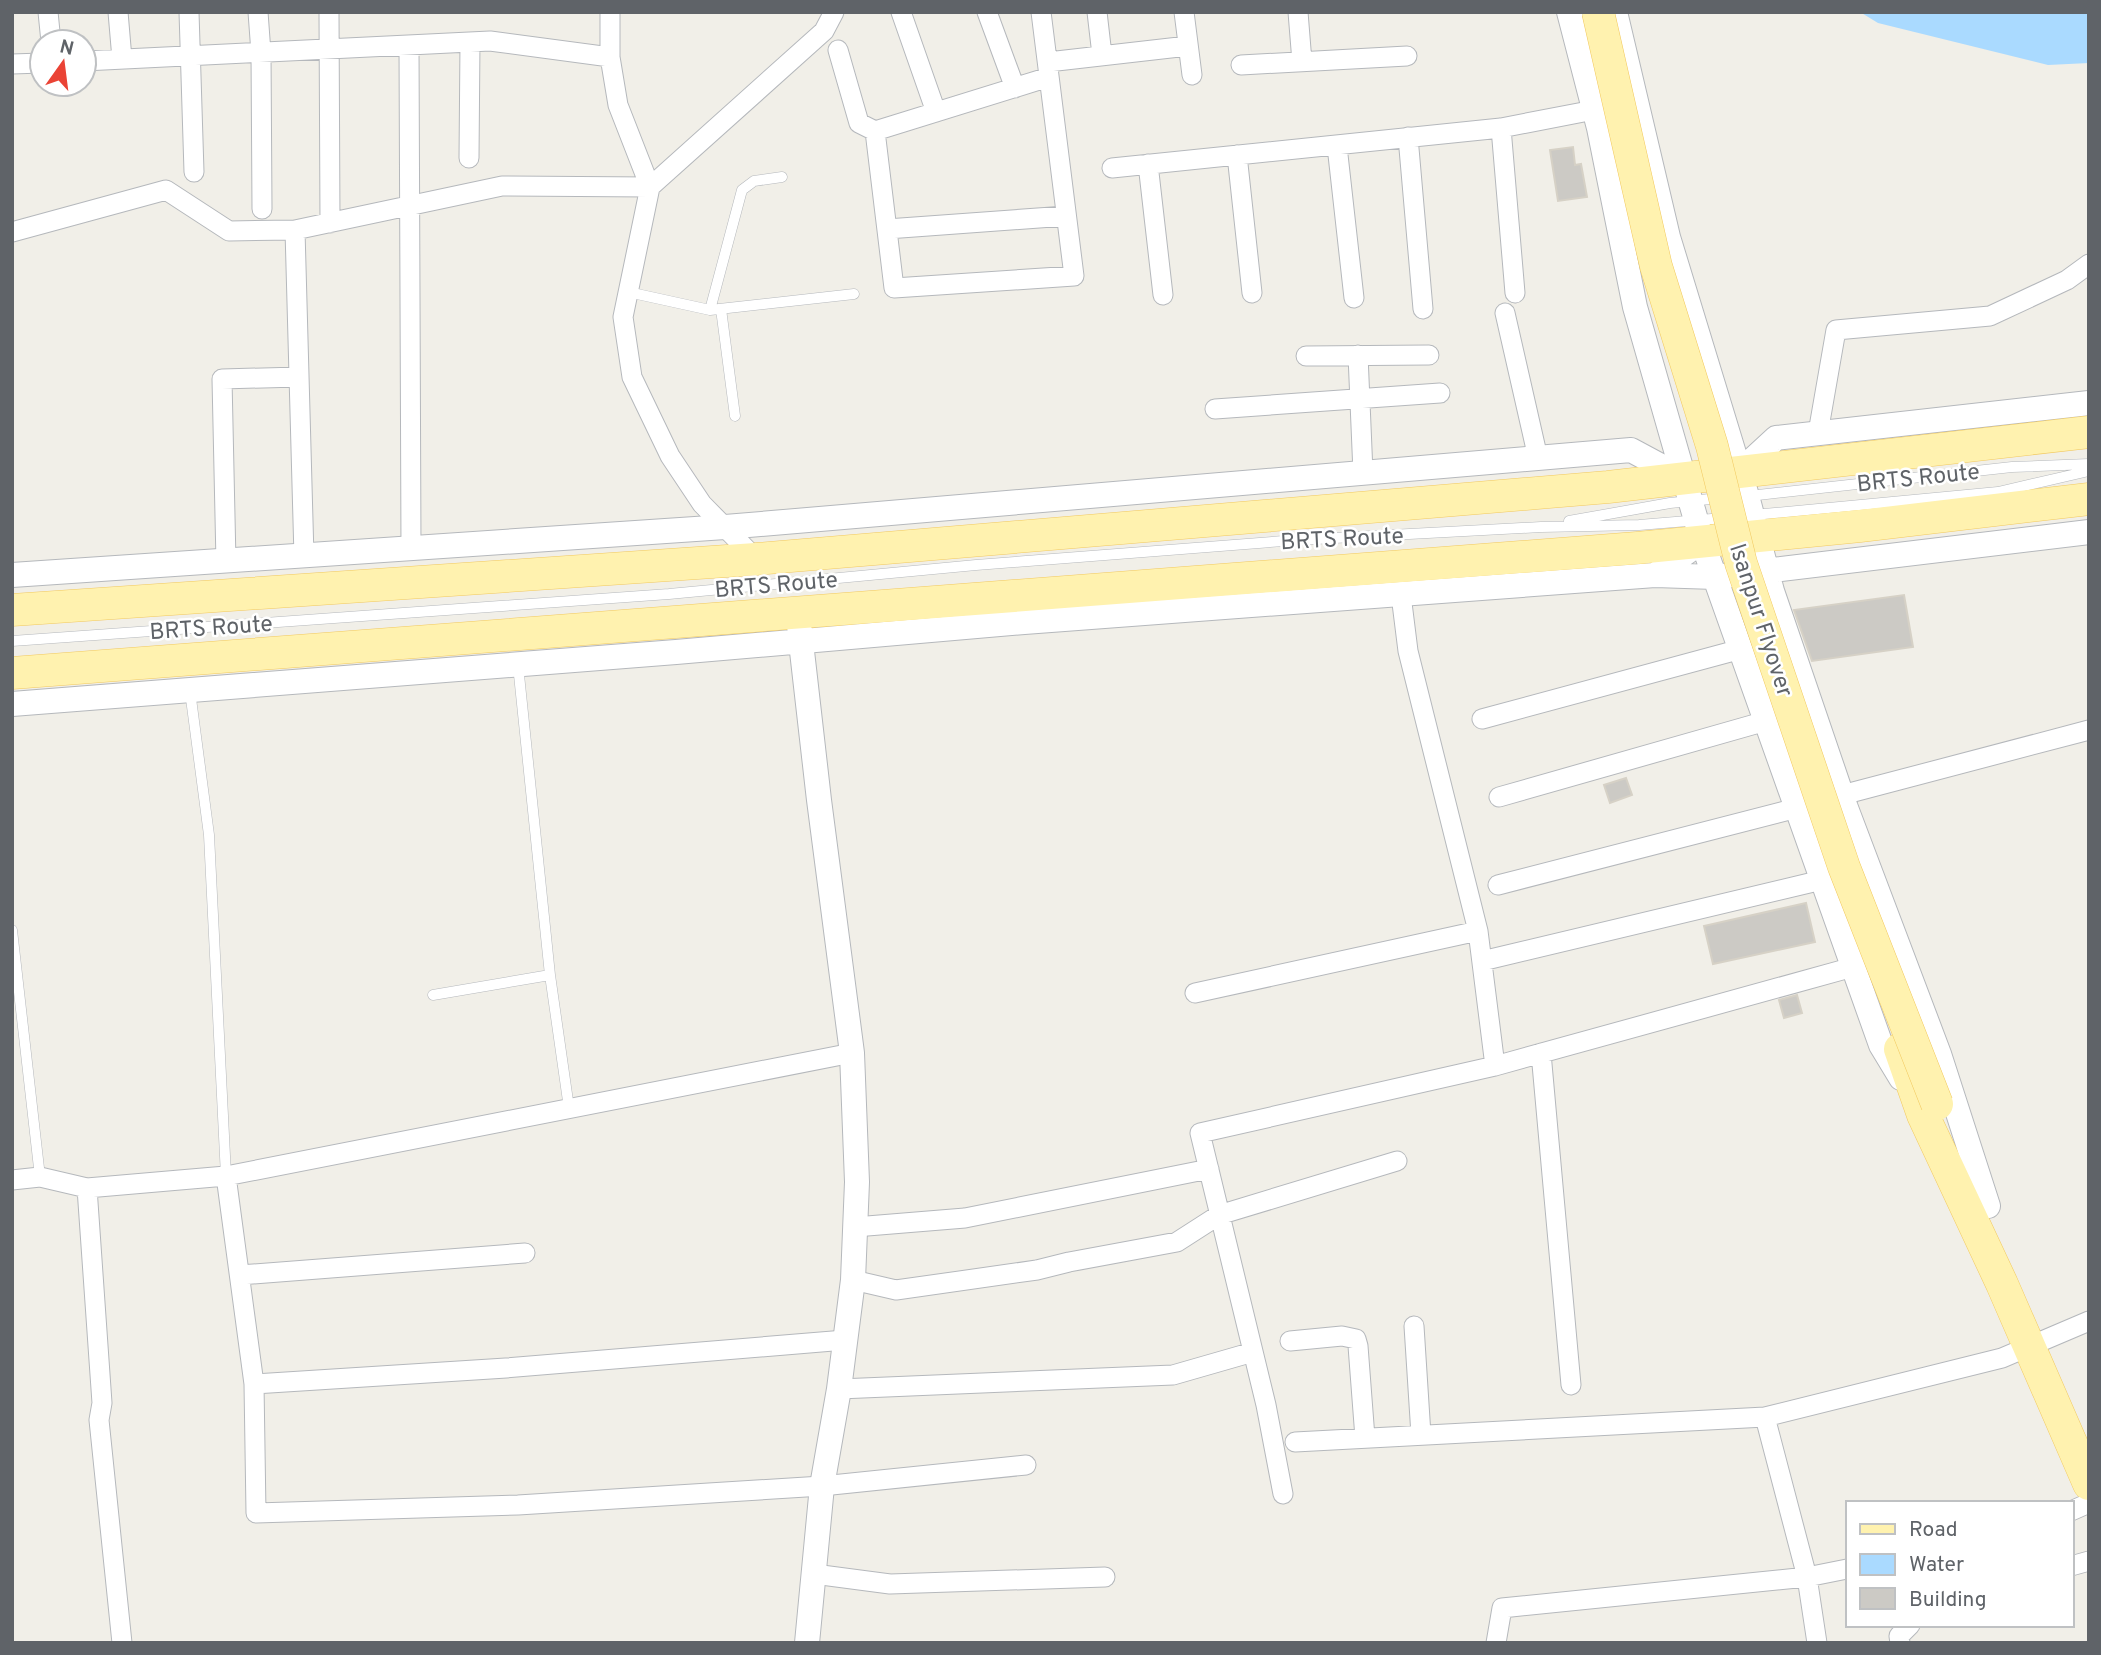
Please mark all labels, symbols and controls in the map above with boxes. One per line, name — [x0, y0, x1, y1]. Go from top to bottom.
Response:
north arrow — [28, 28, 98, 98]
text: N — [57, 35, 76, 62]
street label: BRTS Route — [1855, 459, 1981, 500]
street label: BRTS Route — [1280, 523, 1405, 558]
street label: Isanpur Flyover — [1721, 540, 1798, 701]
street label: BRTS Route — [713, 567, 839, 606]
street label: BRTS Route — [149, 611, 274, 648]
legend — [1846, 1501, 2073, 1627]
text: Road — [1909, 1517, 1958, 1544]
text: Water — [1909, 1552, 1964, 1579]
text: Building — [1909, 1587, 1987, 1614]

